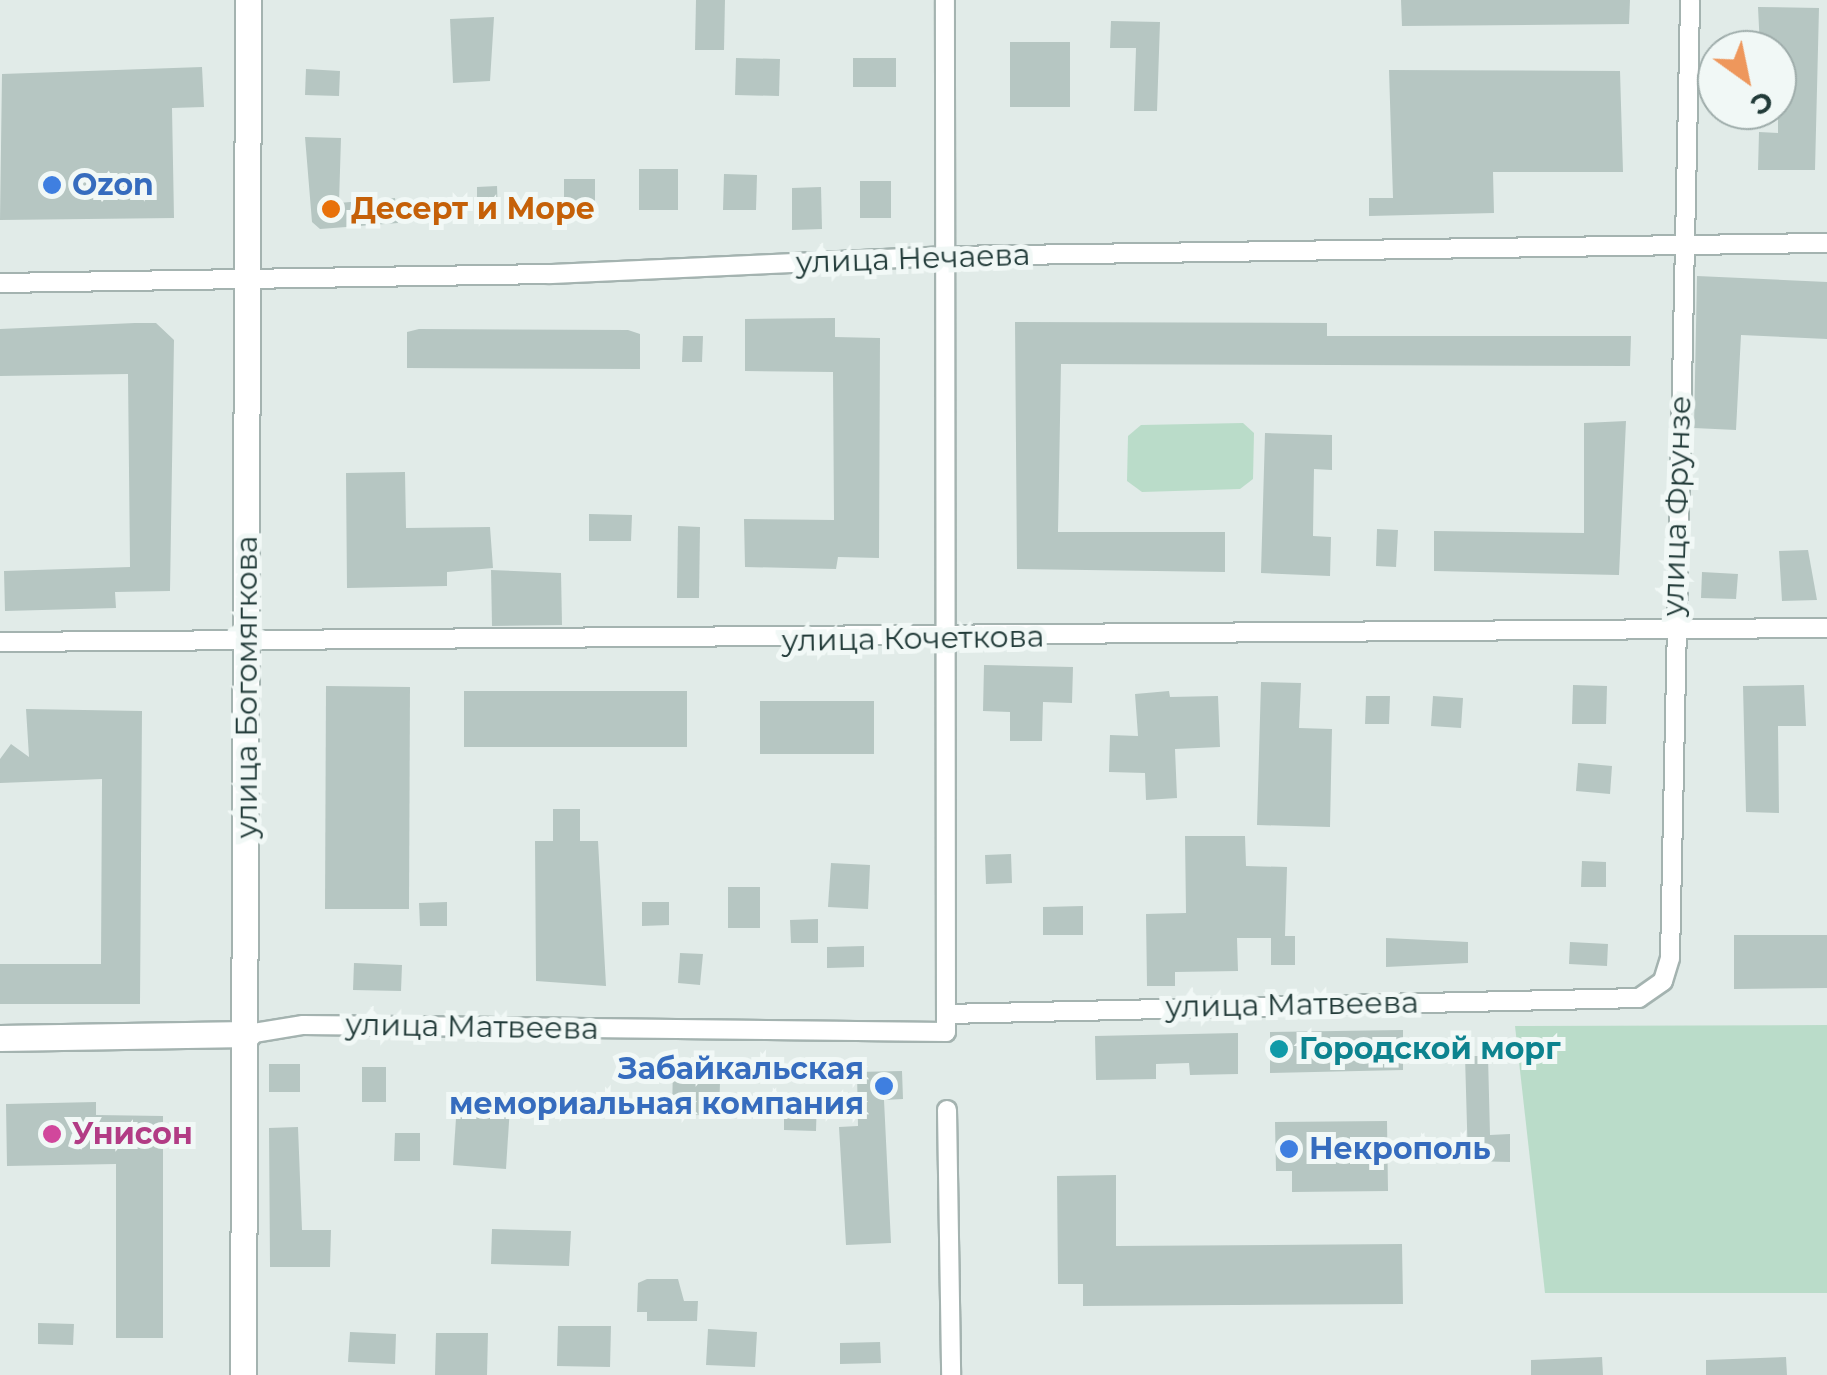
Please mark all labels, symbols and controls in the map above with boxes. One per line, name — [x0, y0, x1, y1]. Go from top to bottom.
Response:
north arrow — [1697, 30, 1797, 130]
text: С — [1744, 84, 1780, 123]
place label: Ozon — [72, 167, 154, 203]
marker: Ozon — [41, 174, 63, 196]
place label: Десерт и Море — [351, 191, 595, 227]
marker: Десерт и Море — [320, 198, 342, 220]
street label: улица Нечаева — [795, 237, 1031, 281]
street label: улица Фрунзе — [1655, 395, 1699, 617]
street label: улица Богомягкова — [229, 536, 265, 838]
street label: улица Кочеткова — [781, 619, 1045, 659]
street label: улица Матвеева — [1165, 985, 1419, 1025]
street label: улица Матвеева — [345, 1007, 599, 1047]
place label: Городской морг — [1299, 1031, 1561, 1067]
marker: Городской морг — [1268, 1038, 1290, 1060]
place label: Забайкальская мемориальная компания — [449, 1051, 864, 1122]
marker: Забайкальская мемориальная компания — [873, 1075, 895, 1097]
place label: Унисон — [72, 1116, 193, 1152]
marker: Унисон — [41, 1123, 63, 1145]
place label: Некрополь — [1309, 1131, 1491, 1167]
marker: Некрополь — [1278, 1138, 1300, 1160]

